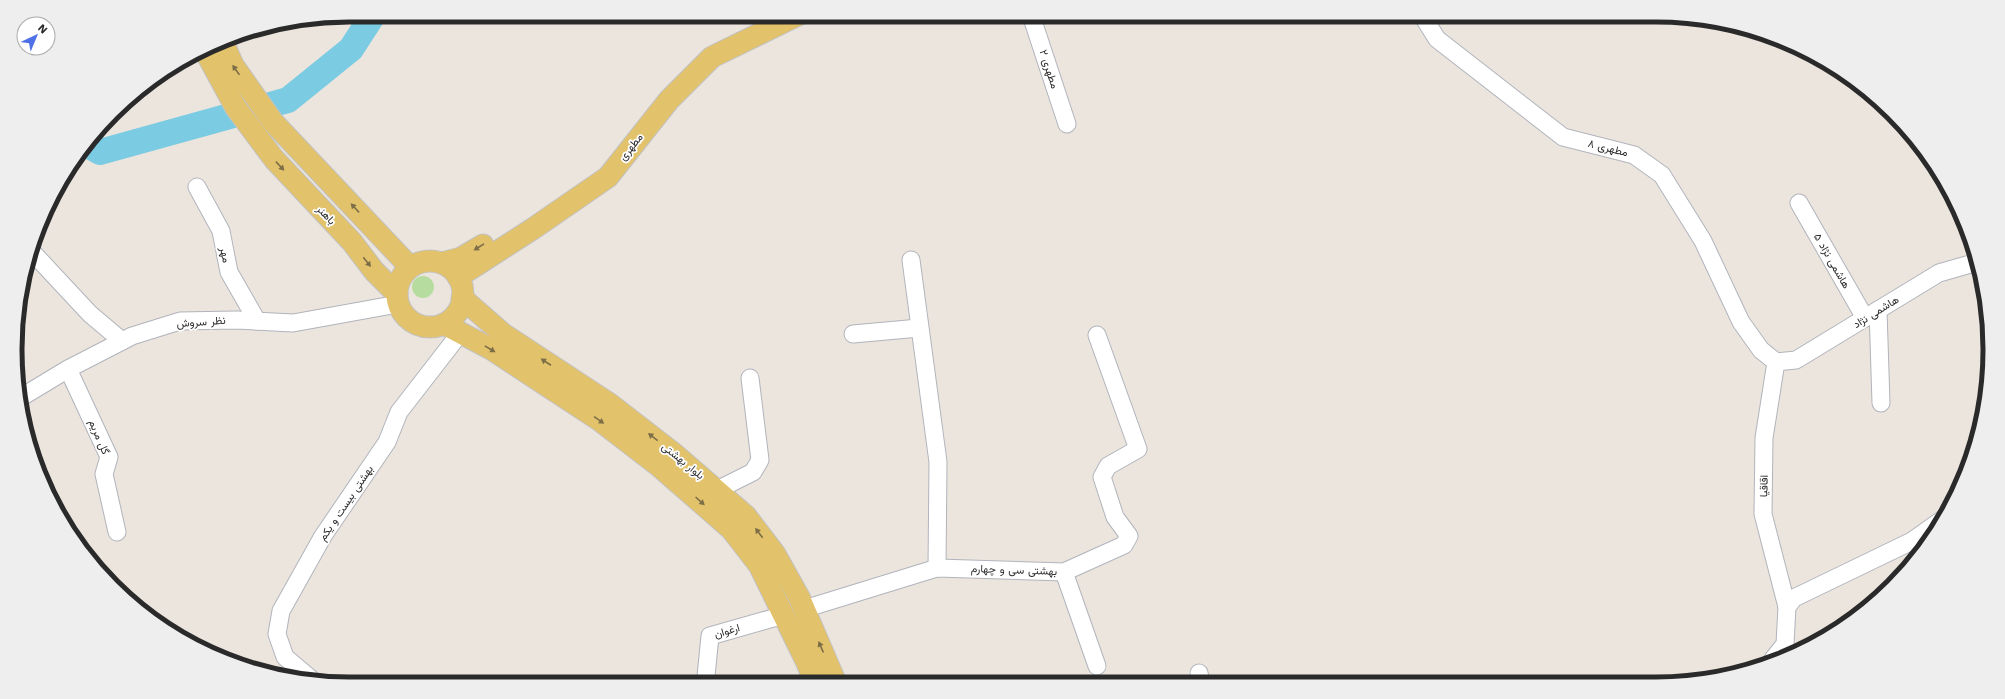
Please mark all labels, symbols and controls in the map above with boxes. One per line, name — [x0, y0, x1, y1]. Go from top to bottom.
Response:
north arrow — [16, 16, 56, 56]
text: N — [35, 22, 50, 37]
street label: مطهری ۲ — [1037, 48, 1061, 90]
one-way arrow — [232, 65, 240, 75]
street label: مطهری — [616, 131, 646, 163]
street label: مطهری ۸ — [1587, 137, 1630, 159]
one-way arrow — [275, 161, 285, 171]
street label: باهنر — [313, 202, 338, 227]
one-way arrow — [350, 203, 360, 213]
street label: هاشمی نژاد ۵ — [1811, 231, 1853, 291]
one-way arrow — [473, 244, 485, 251]
street label: مهر — [217, 245, 233, 264]
one-way arrow — [363, 257, 372, 268]
street label: هاشمی نژاد — [1851, 293, 1902, 331]
street label: نظر سروش — [176, 314, 226, 330]
one-way arrow — [484, 345, 496, 352]
one-way arrow — [541, 358, 552, 366]
one-way arrow — [594, 416, 604, 424]
street label: گل مریم — [85, 418, 112, 457]
one-way arrow — [647, 432, 658, 441]
street label: بلوار بهشتی — [659, 440, 707, 482]
street label: بهشتی بیست و یکم — [316, 463, 377, 544]
street label: اقاقیا — [1757, 475, 1771, 497]
one-way arrow — [696, 496, 705, 505]
one-way arrow — [755, 528, 763, 539]
street label: بهشتی سی و چهارم — [971, 562, 1057, 579]
street label: ارغوان — [713, 621, 741, 641]
one-way arrow — [818, 641, 824, 652]

